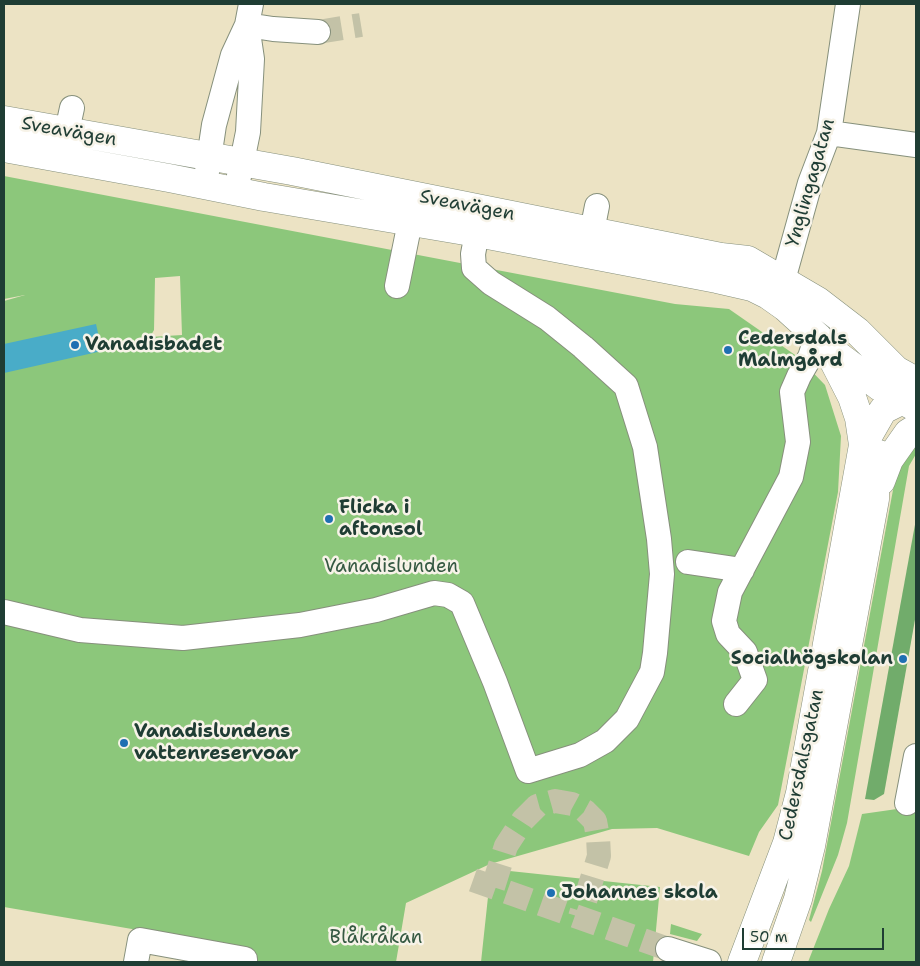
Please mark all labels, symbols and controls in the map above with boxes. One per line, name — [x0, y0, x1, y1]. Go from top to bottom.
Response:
street label: Sveavägen — [20, 112, 118, 152]
street label: Ynglingagatan — [782, 116, 840, 250]
street label: Sveavägen — [418, 186, 516, 226]
place label: Cedersdals Malmgård — [738, 328, 847, 372]
place label: Vanadisbadet — [85, 334, 222, 356]
marker: Vanadisbadet — [69, 339, 81, 351]
marker: Cedersdals Malmgård — [722, 344, 734, 356]
place label: Flicka i aftonsol — [339, 497, 422, 541]
marker: Flicka i aftonsol — [323, 513, 335, 525]
park label: Vanadislunden — [324, 556, 458, 578]
place label: Socialhögskolan — [731, 648, 893, 670]
marker: Socialhögskolan — [897, 653, 909, 665]
street label: Cedersdalsgatan — [775, 687, 829, 843]
place label: Vanadislundens vattenreservoar — [134, 721, 298, 765]
marker: Vanadislundens vattenreservoar — [118, 737, 130, 749]
place label: Johannes skola — [561, 882, 718, 904]
marker: Johannes skola — [545, 887, 557, 899]
scale bar — [745, 918, 888, 950]
park label: Blåkråkan — [330, 927, 422, 949]
text: 50 m — [750, 927, 788, 947]

